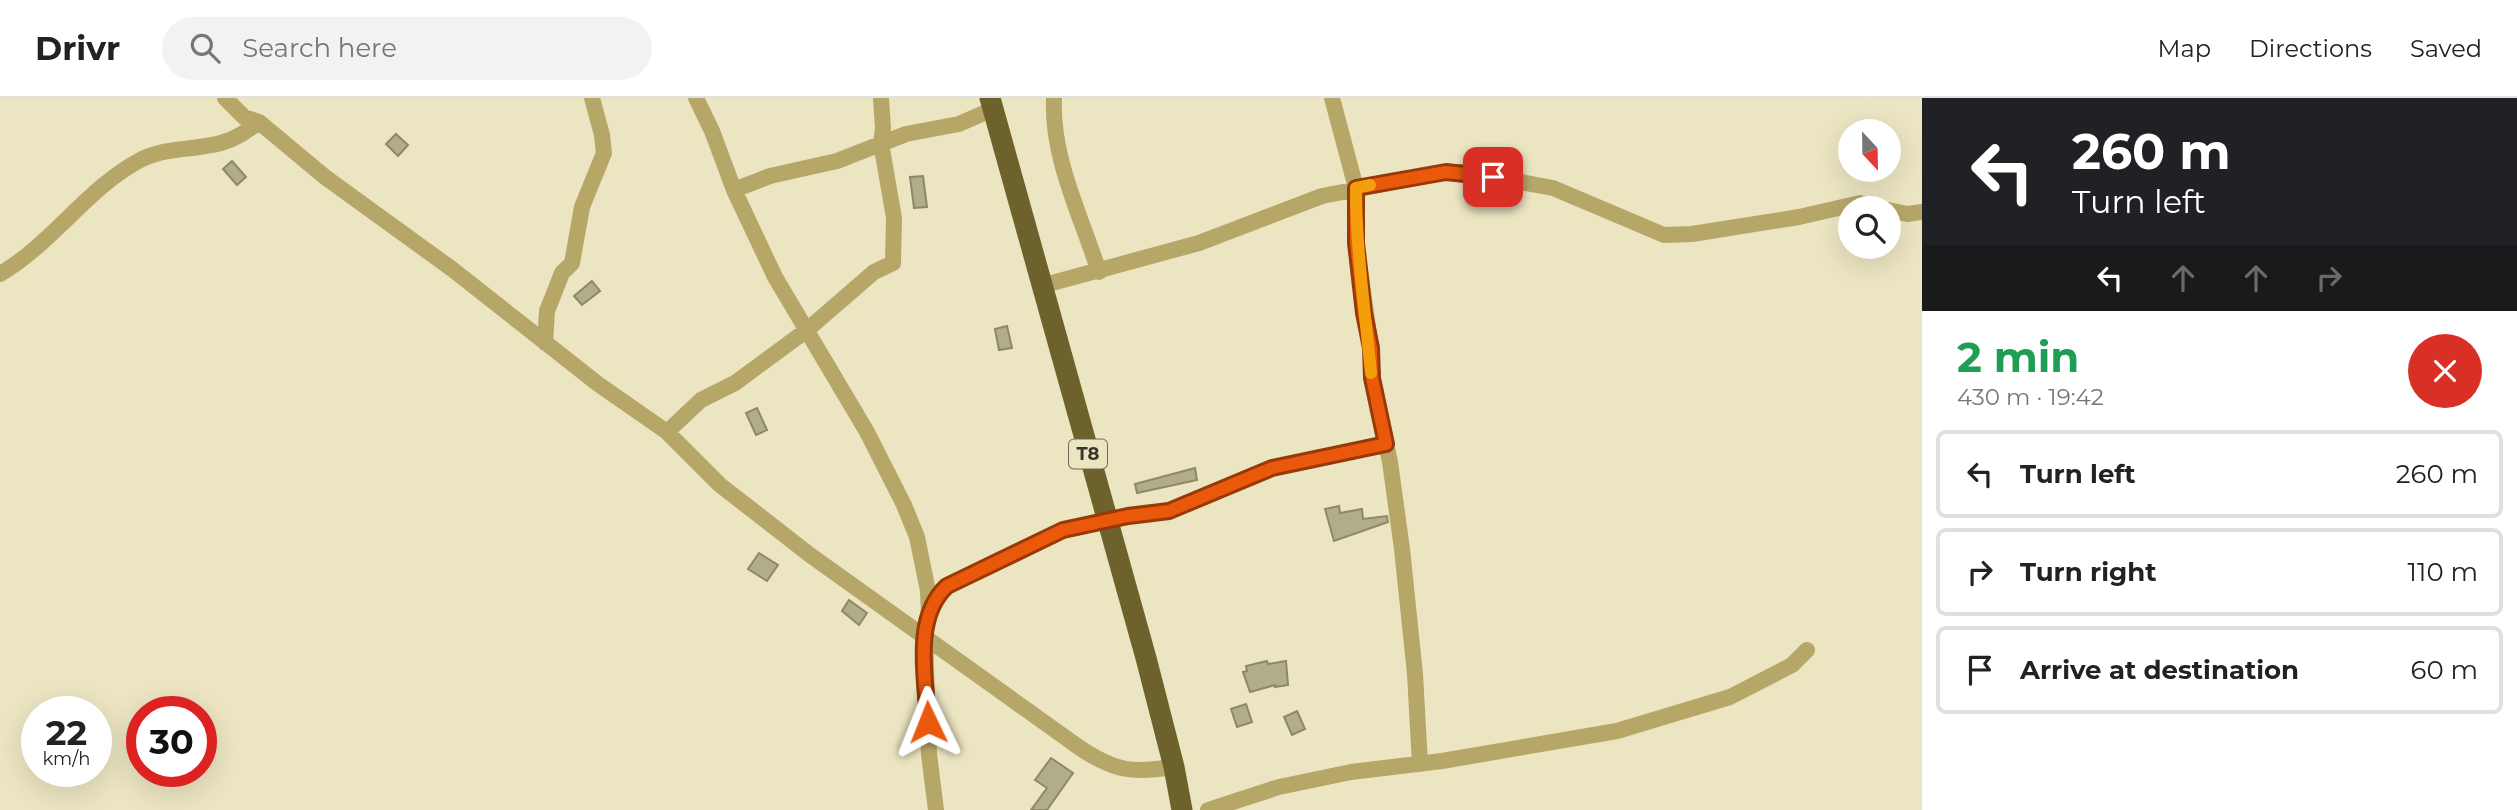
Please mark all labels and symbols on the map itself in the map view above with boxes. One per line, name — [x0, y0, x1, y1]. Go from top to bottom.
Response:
north arrow — [1838, 119, 1900, 182]
pin — [1463, 147, 1523, 207]
road number: T8 — [1069, 440, 1107, 468]
position arrow — [891, 685, 965, 759]
speed limit sign: 30 — [126, 696, 217, 787]

